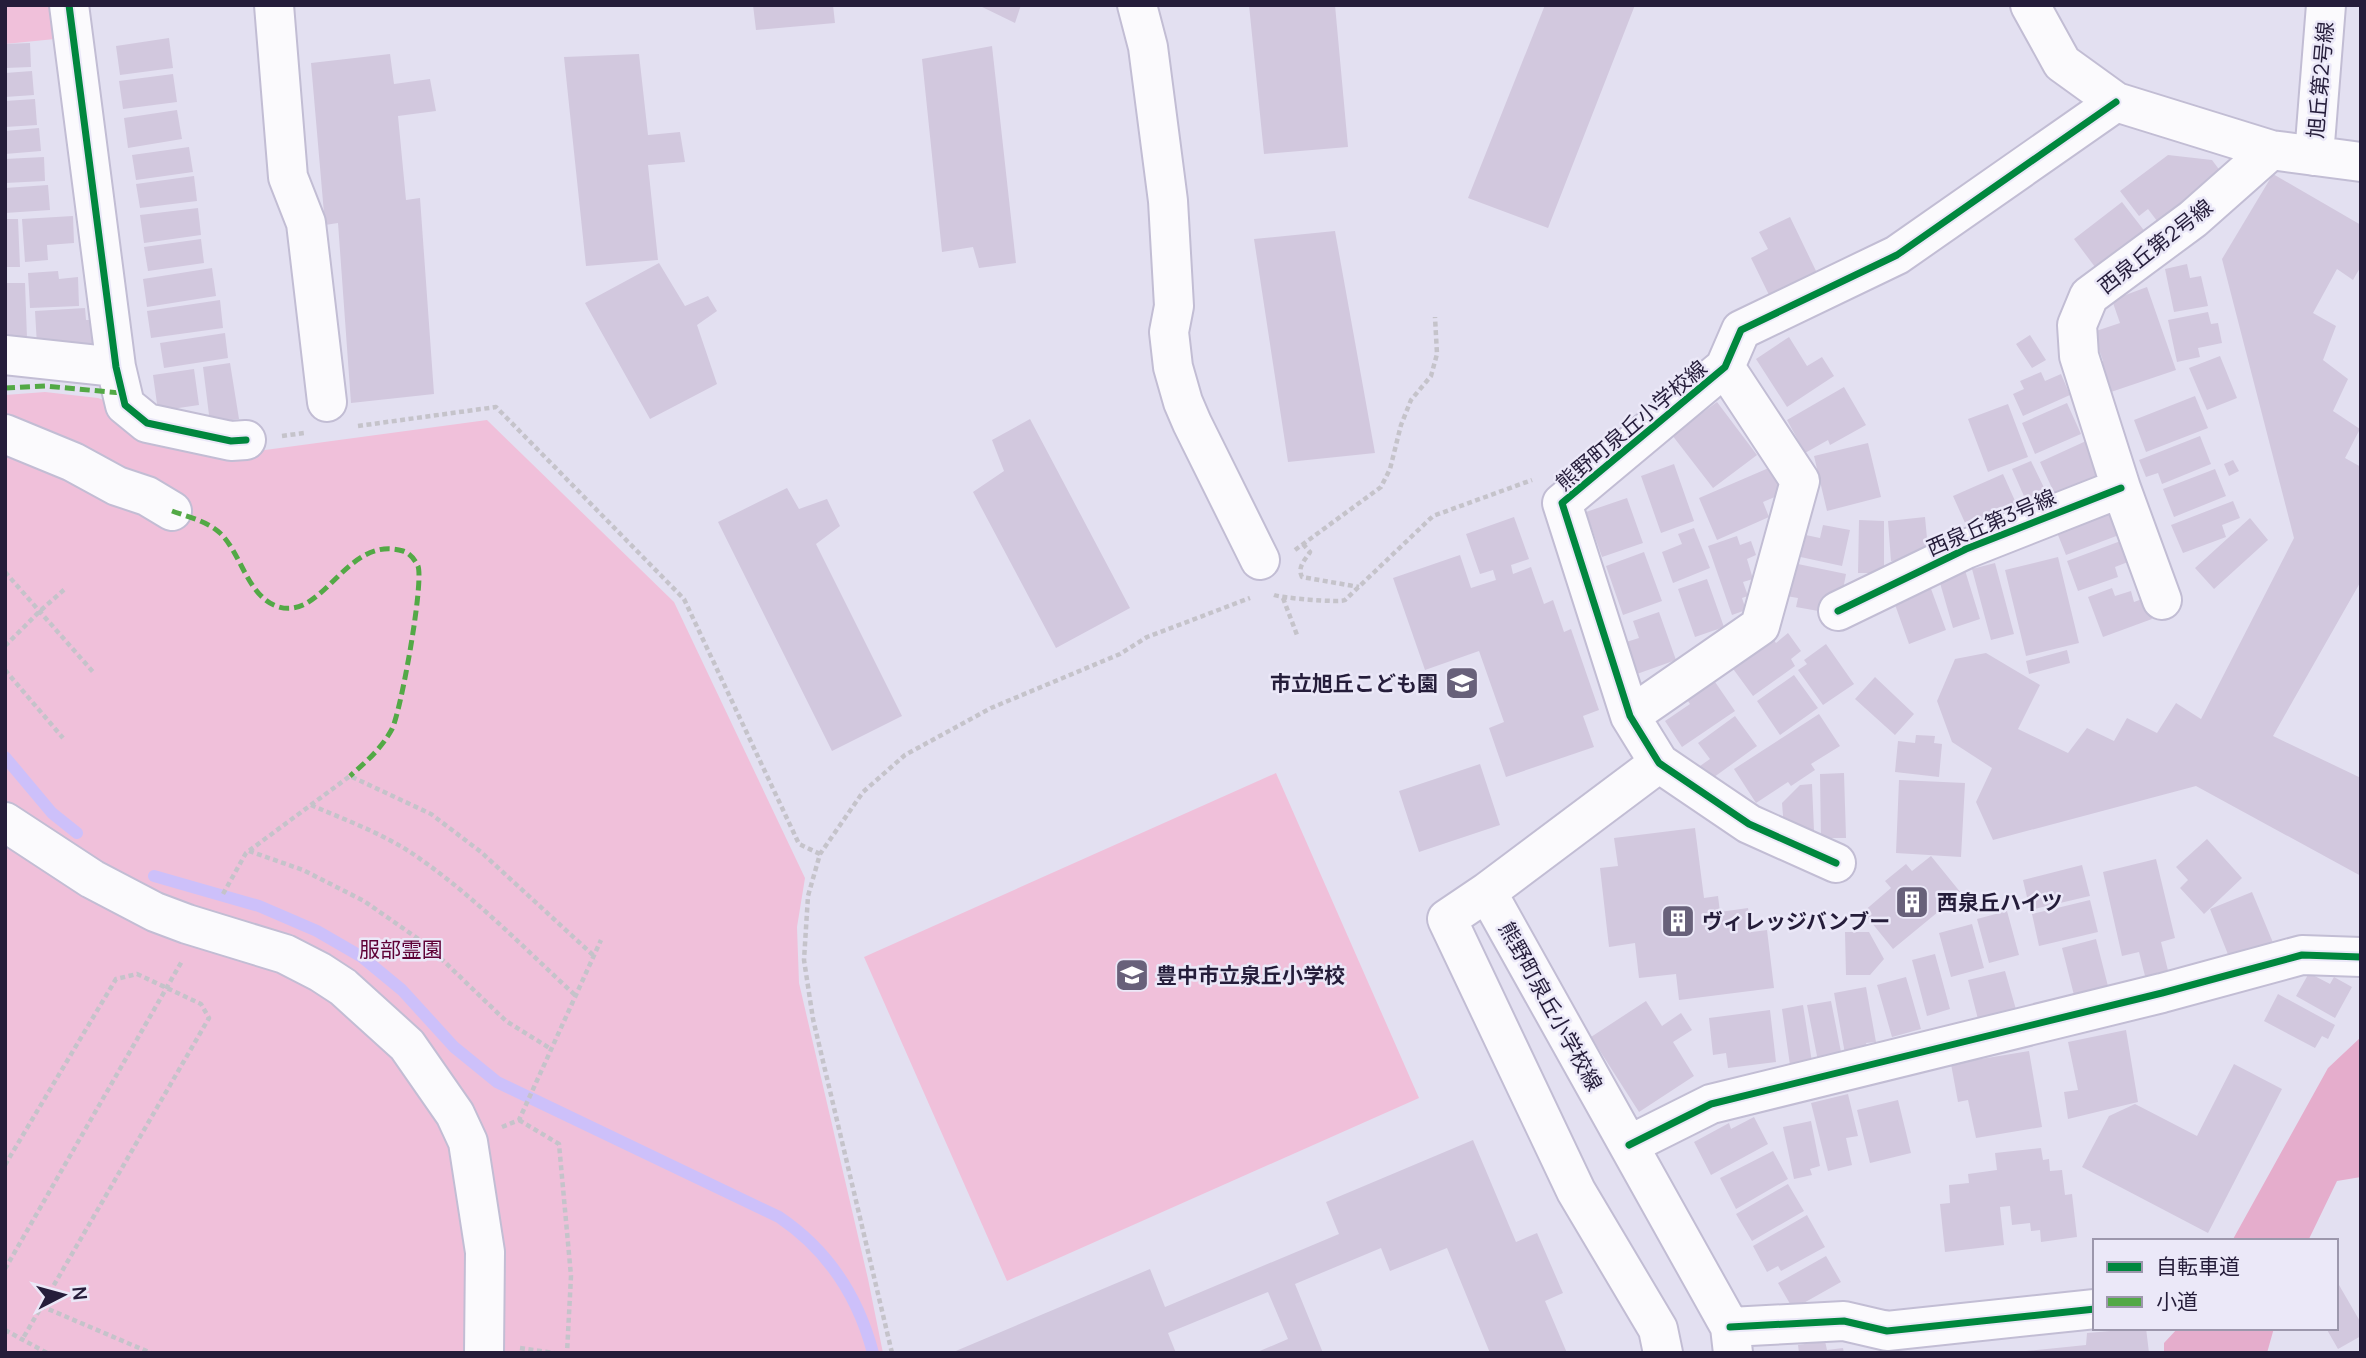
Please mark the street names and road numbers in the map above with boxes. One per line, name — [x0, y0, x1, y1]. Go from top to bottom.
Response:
street label: 旭丘第2号線 — [2301, 21, 2339, 139]
street label: 西泉丘第2号線 — [2092, 192, 2218, 300]
street label: 熊野町泉丘小学校線 — [1550, 354, 1712, 496]
street label: 西泉丘第3号線 — [1922, 482, 2060, 562]
street label: 熊野町泉丘小学校線 — [1493, 917, 1609, 1095]

